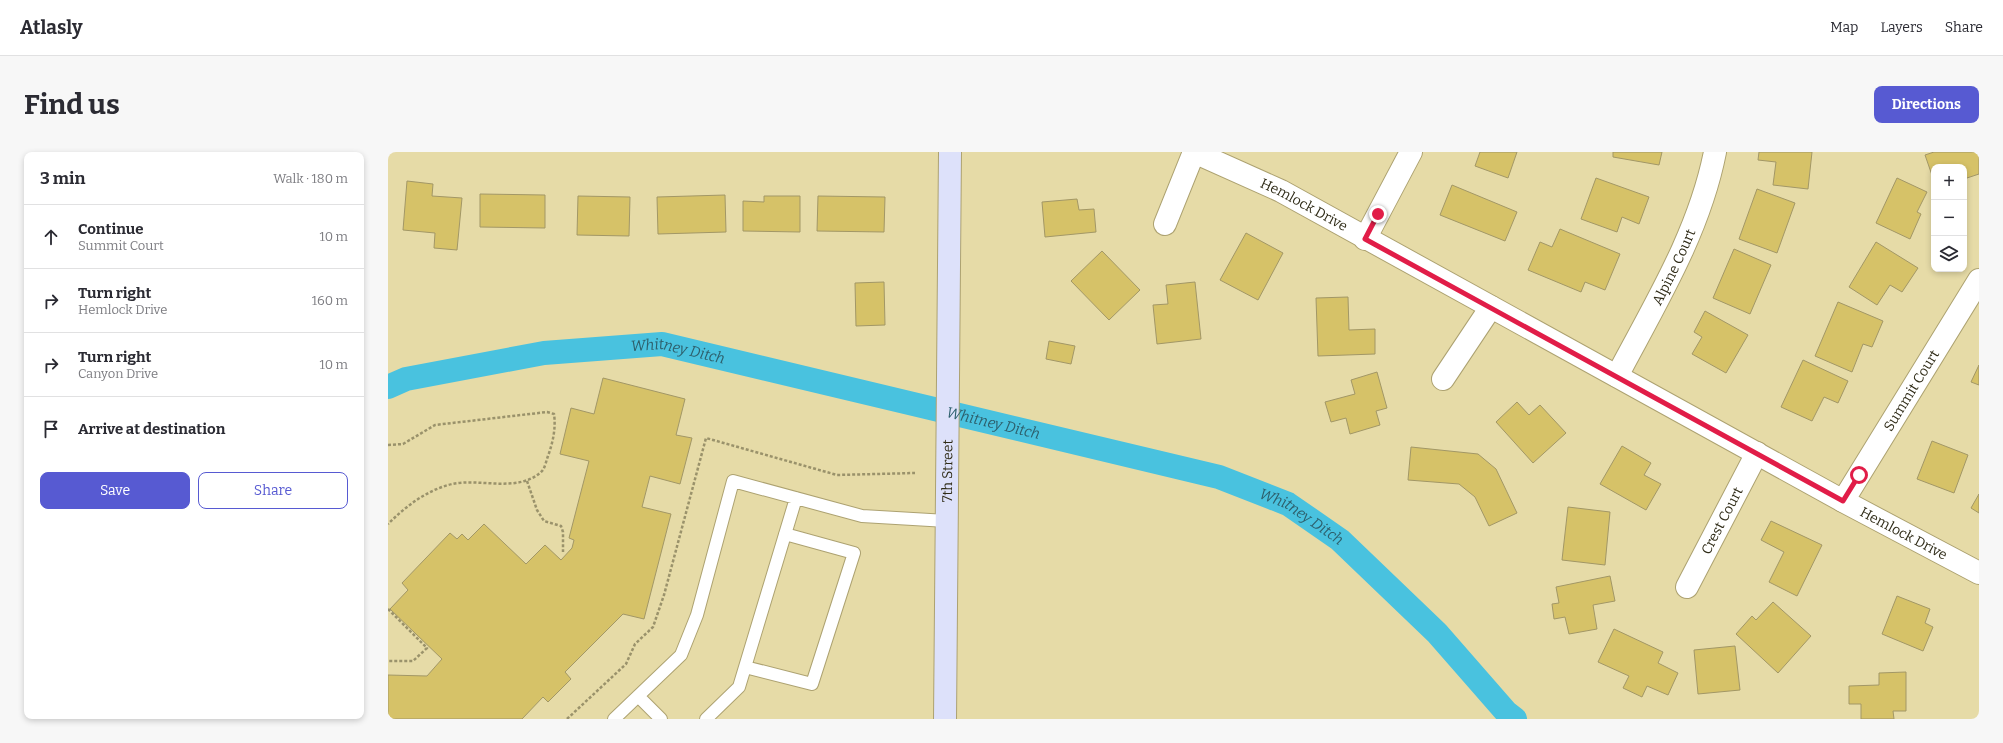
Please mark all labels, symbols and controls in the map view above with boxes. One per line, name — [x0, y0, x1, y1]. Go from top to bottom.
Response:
text: Atlasly — [20, 16, 82, 39]
text: Map — [1830, 19, 1858, 36]
text: Layers — [1880, 19, 1923, 36]
text: Share — [1945, 19, 1983, 36]
button: Directions — [1874, 86, 1979, 123]
text: Find us — [24, 88, 120, 121]
map controls — [1931, 164, 1967, 272]
button: + — [1931, 164, 1967, 200]
text: 3 min — [40, 168, 85, 189]
text: Walk · 180 m — [273, 171, 348, 186]
street label: Hemlock Drive — [1258, 174, 1351, 235]
button: − — [1931, 200, 1967, 236]
route end — [1369, 205, 1387, 223]
text: Continue — [78, 220, 144, 238]
icon: ahead — [40, 226, 62, 248]
street label: Alpine Court — [1648, 226, 1699, 308]
text: 10 m — [319, 229, 348, 244]
button: layers — [1931, 236, 1967, 272]
text: Summit Court — [78, 238, 164, 253]
text: Turn right — [78, 284, 151, 302]
icon: right — [40, 290, 62, 312]
text: 160 m — [312, 293, 348, 308]
text: Hemlock Drive — [78, 302, 167, 317]
water label: Whitney Ditch — [630, 335, 727, 368]
street label: Summit Court — [1880, 347, 1943, 434]
text: Turn right — [78, 348, 151, 366]
icon: right — [40, 354, 62, 376]
text: 10 m — [319, 357, 348, 372]
text: Canyon Drive — [78, 366, 158, 381]
water label: Whitney Ditch — [945, 403, 1042, 443]
icon: arrive — [40, 418, 62, 440]
text: Arrive at destination — [78, 420, 225, 438]
street label: 7th Street — [938, 439, 956, 503]
route start — [1850, 466, 1868, 484]
button: Save — [40, 472, 190, 509]
button: Share — [198, 472, 348, 509]
street label: Crest Court — [1697, 484, 1746, 557]
water label: Whitney Ditch — [1257, 485, 1347, 549]
street label: Hemlock Drive — [1857, 503, 1950, 563]

